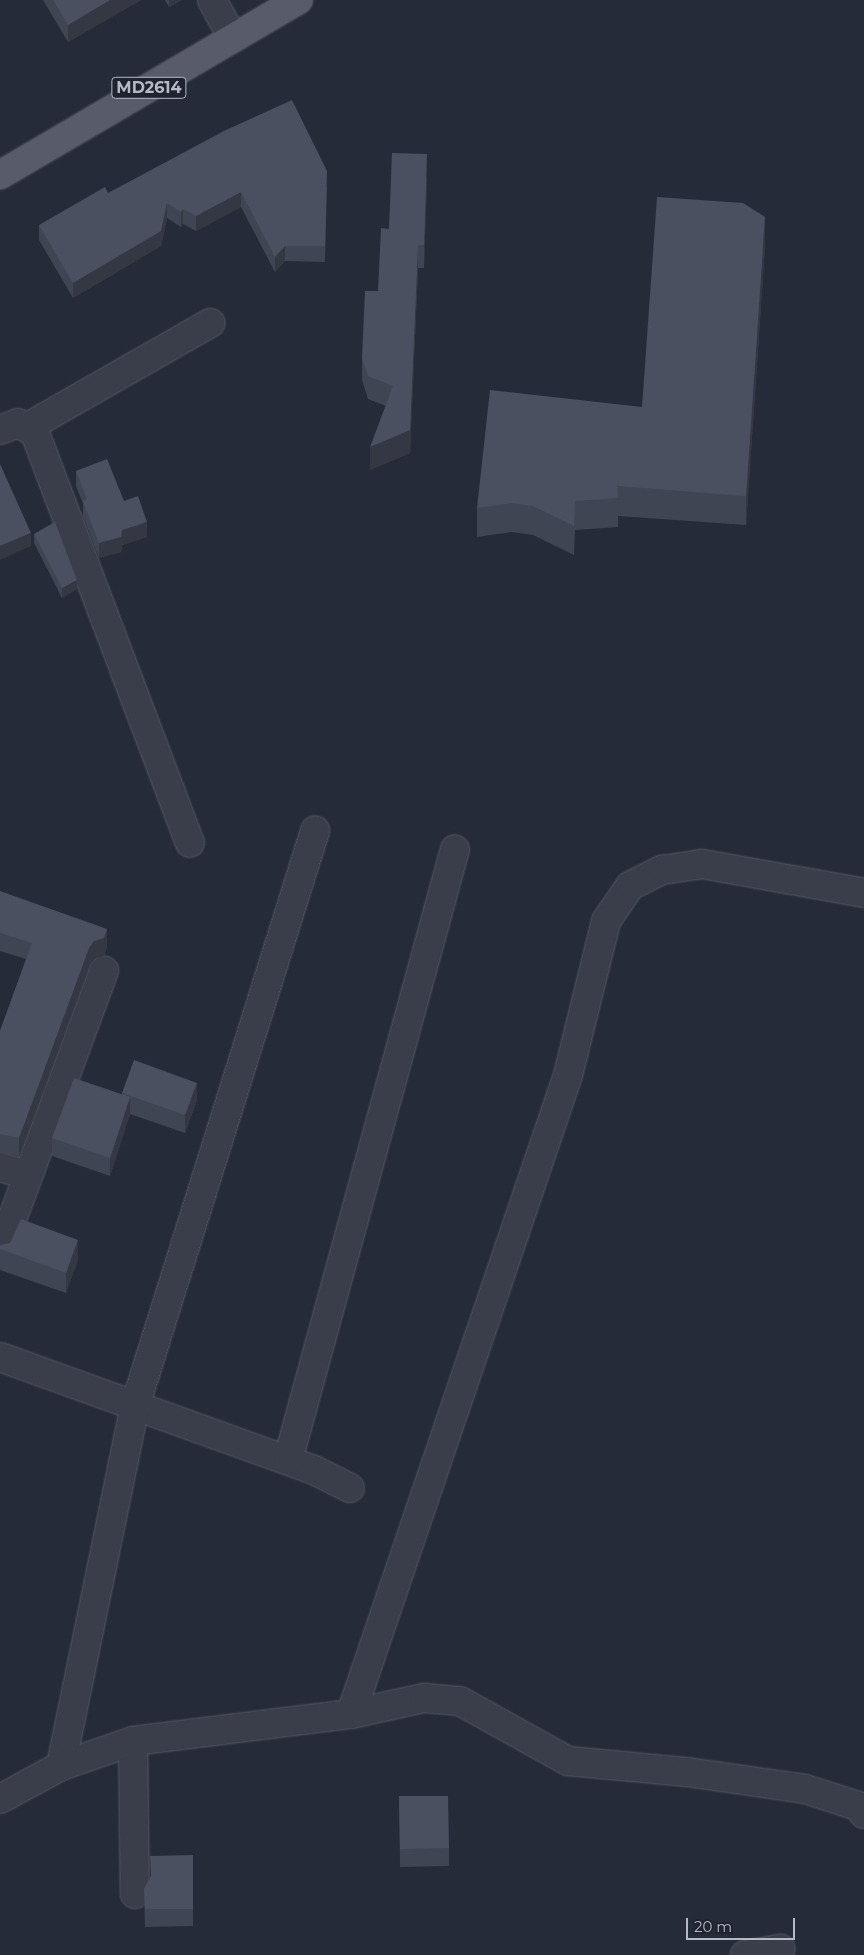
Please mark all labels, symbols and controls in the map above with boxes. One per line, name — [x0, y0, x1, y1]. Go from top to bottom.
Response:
road number: MD2614 — [110, 75, 188, 102]
scale bar — [689, 1908, 798, 1940]
text: 20 m — [694, 1917, 732, 1936]

